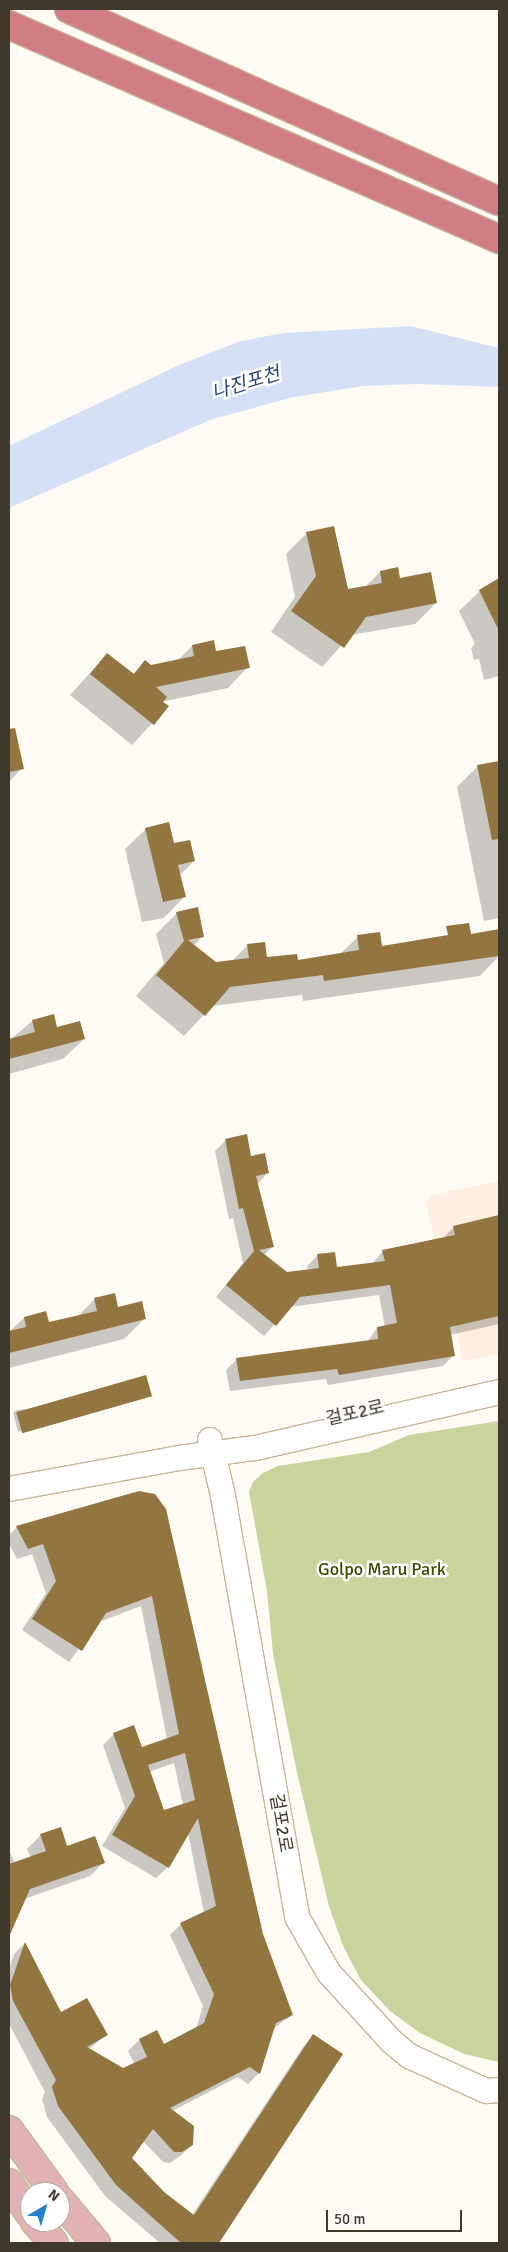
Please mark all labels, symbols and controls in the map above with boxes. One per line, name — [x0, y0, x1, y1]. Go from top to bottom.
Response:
water label: 나진포천 — [209, 363, 283, 405]
street label: 걸포2로 — [324, 1396, 386, 1430]
park label: Golpo Maru Park — [318, 1558, 446, 1580]
street label: 걸포2로 — [265, 1792, 297, 1854]
north arrow — [20, 2182, 70, 2232]
text: N — [45, 2186, 63, 2205]
scale bar — [328, 2200, 464, 2232]
text: 50 m — [334, 2210, 365, 2228]

